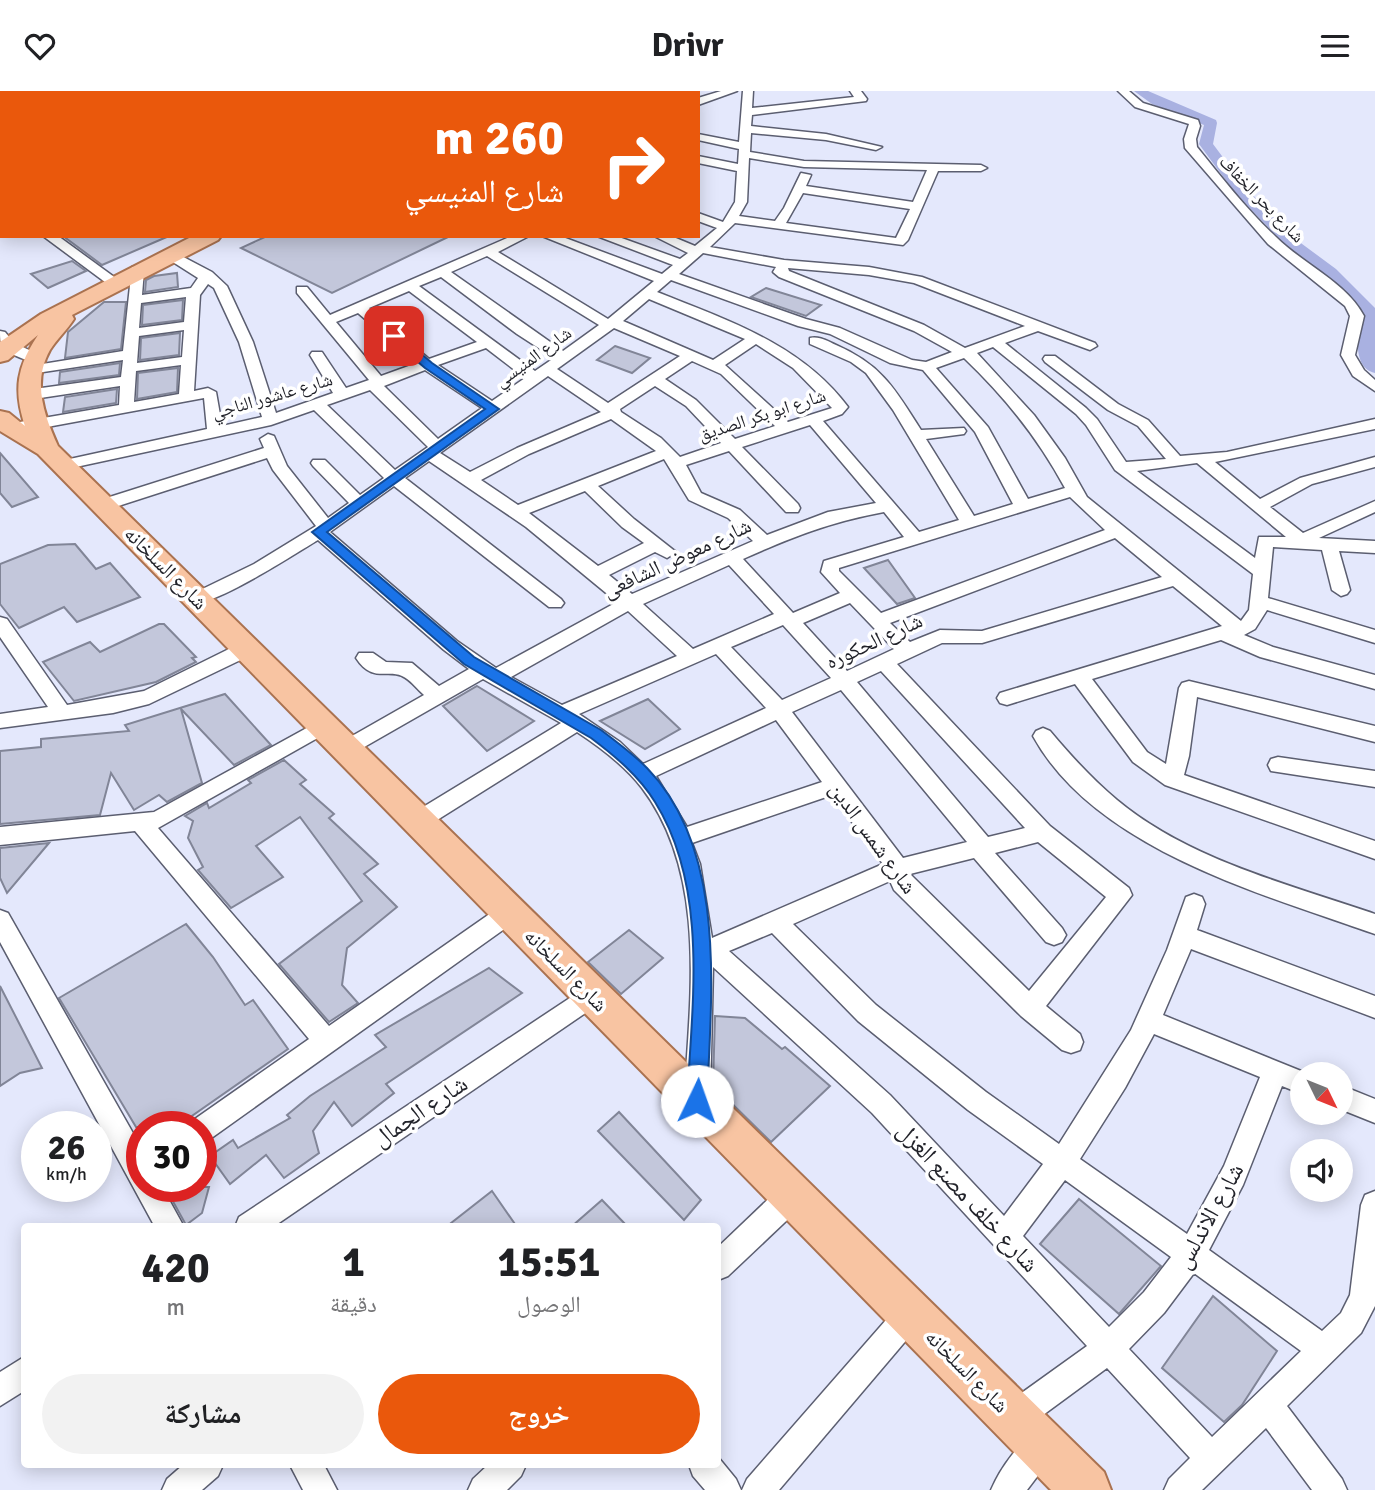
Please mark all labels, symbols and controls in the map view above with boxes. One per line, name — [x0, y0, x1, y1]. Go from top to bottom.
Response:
text: Drivr — [651, 26, 724, 65]
icon: heart — [21, 27, 59, 65]
icon: menu — [1316, 27, 1354, 65]
text: 260 m — [434, 108, 564, 168]
icon: right — [588, 119, 679, 210]
street label: شارع بحر الخفاف — [1215, 151, 1309, 247]
text: شارع المنيسي — [404, 172, 564, 211]
pin — [364, 306, 424, 366]
icon: arrive — [375, 317, 413, 355]
street label: شارع المنيسي — [490, 322, 578, 395]
street label: شارع عاشور الناجي — [209, 368, 336, 427]
street label: شارع ابو بكر الصديق — [696, 384, 828, 446]
street label: شارع معوض الشافعى — [599, 512, 755, 604]
street label: شارع السلخانه — [119, 521, 213, 615]
street label: شارع الحكوره — [821, 607, 927, 675]
street label: شارع شمس الدين — [824, 777, 922, 899]
street label: شارع السلخانه — [519, 923, 613, 1017]
north arrow — [1290, 1062, 1353, 1125]
map controls — [1290, 1062, 1353, 1202]
position arrow — [660, 1064, 734, 1138]
street label: شارع الجمال — [367, 1068, 473, 1154]
speed limit sign: 30 — [126, 1111, 217, 1202]
street label: شارع خلف مصنع الغزل — [891, 1115, 1045, 1279]
text: 26 — [48, 1126, 85, 1169]
button: sound — [1290, 1139, 1353, 1202]
street label: شارع الاندلس — [1168, 1158, 1250, 1274]
text: km/h — [46, 1163, 87, 1185]
text: 1 — [342, 1237, 365, 1288]
text: 15:51 — [497, 1237, 600, 1288]
text: 420 — [142, 1243, 210, 1294]
text: دقيقة — [330, 1290, 377, 1319]
text: الوصول — [517, 1290, 581, 1319]
text: m — [166, 1293, 185, 1322]
street label: شارع السلخانه — [920, 1324, 1014, 1418]
button: مشاركة — [42, 1374, 364, 1454]
button: خروج — [378, 1374, 700, 1454]

